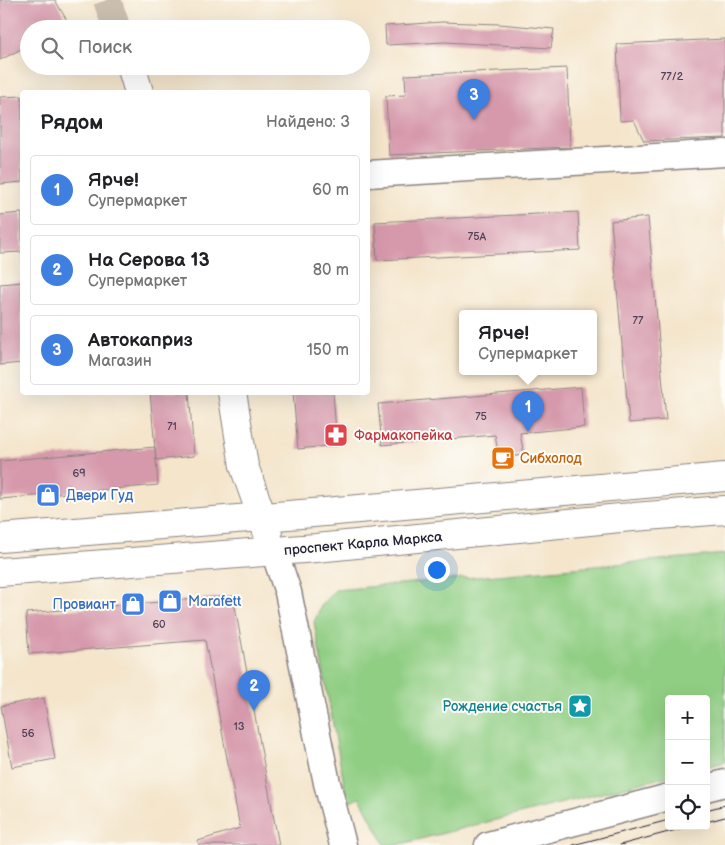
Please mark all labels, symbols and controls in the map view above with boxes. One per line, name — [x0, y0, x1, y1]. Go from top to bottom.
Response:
search box — [20, 20, 370, 75]
icon: search — [38, 34, 66, 62]
text: Поиск — [78, 36, 132, 59]
house number: 77/2 — [661, 70, 684, 83]
pin: 3 — [458, 79, 490, 120]
text: Рядом — [40, 110, 103, 135]
text: Найдено: 3 — [266, 113, 350, 132]
text: Ярче! — [88, 169, 139, 192]
text: 1 — [54, 181, 60, 200]
text: 60 m — [312, 181, 349, 200]
text: Супермаркет — [88, 192, 187, 211]
house number: 75А — [468, 230, 487, 243]
text: На Серова 13 — [88, 249, 210, 272]
text: 2 — [52, 261, 62, 280]
text: 80 m — [313, 261, 349, 280]
text: Супермаркет — [88, 272, 187, 291]
popup — [459, 310, 597, 375]
house number: 77 — [633, 314, 644, 327]
text: Ярче! — [478, 322, 529, 345]
text: Автокаприз — [88, 329, 193, 352]
text: 3 — [52, 341, 62, 360]
text: 150 m — [307, 341, 349, 360]
text: Супермаркет — [478, 345, 578, 364]
text: Магазин — [88, 352, 152, 371]
pin: 1 — [512, 391, 544, 432]
house number: 75 — [475, 410, 487, 423]
house number: 71 — [167, 420, 177, 433]
pharmacy icon: Фармакопейка — [323, 422, 349, 448]
place label: Фармакопейка — [354, 427, 453, 444]
cafe icon: Сибхолод — [490, 445, 516, 471]
place label: Сибхолод — [520, 450, 582, 467]
house number: 69 — [72, 467, 86, 480]
shop icon: Двери Гуд — [35, 482, 61, 508]
place label: Двери Гуд — [66, 487, 134, 504]
street label: проспект Карла Маркса — [283, 528, 444, 559]
your location — [424, 557, 450, 583]
shop icon: Marafett — [157, 588, 183, 614]
shop icon: Провиант — [120, 591, 146, 617]
place label: Marafett — [188, 593, 242, 610]
place label: Провиант — [52, 596, 116, 613]
house number: 60 — [152, 618, 166, 631]
pin: 2 — [238, 670, 270, 711]
place icon: Рождение счастья — [567, 693, 593, 719]
map controls — [665, 695, 710, 830]
button: + — [665, 695, 710, 740]
place label: Рождение счастья — [442, 698, 562, 715]
house number: 13 — [233, 720, 245, 733]
house number: 56 — [21, 727, 35, 740]
button: − — [665, 740, 710, 785]
button: locate — [665, 785, 710, 830]

